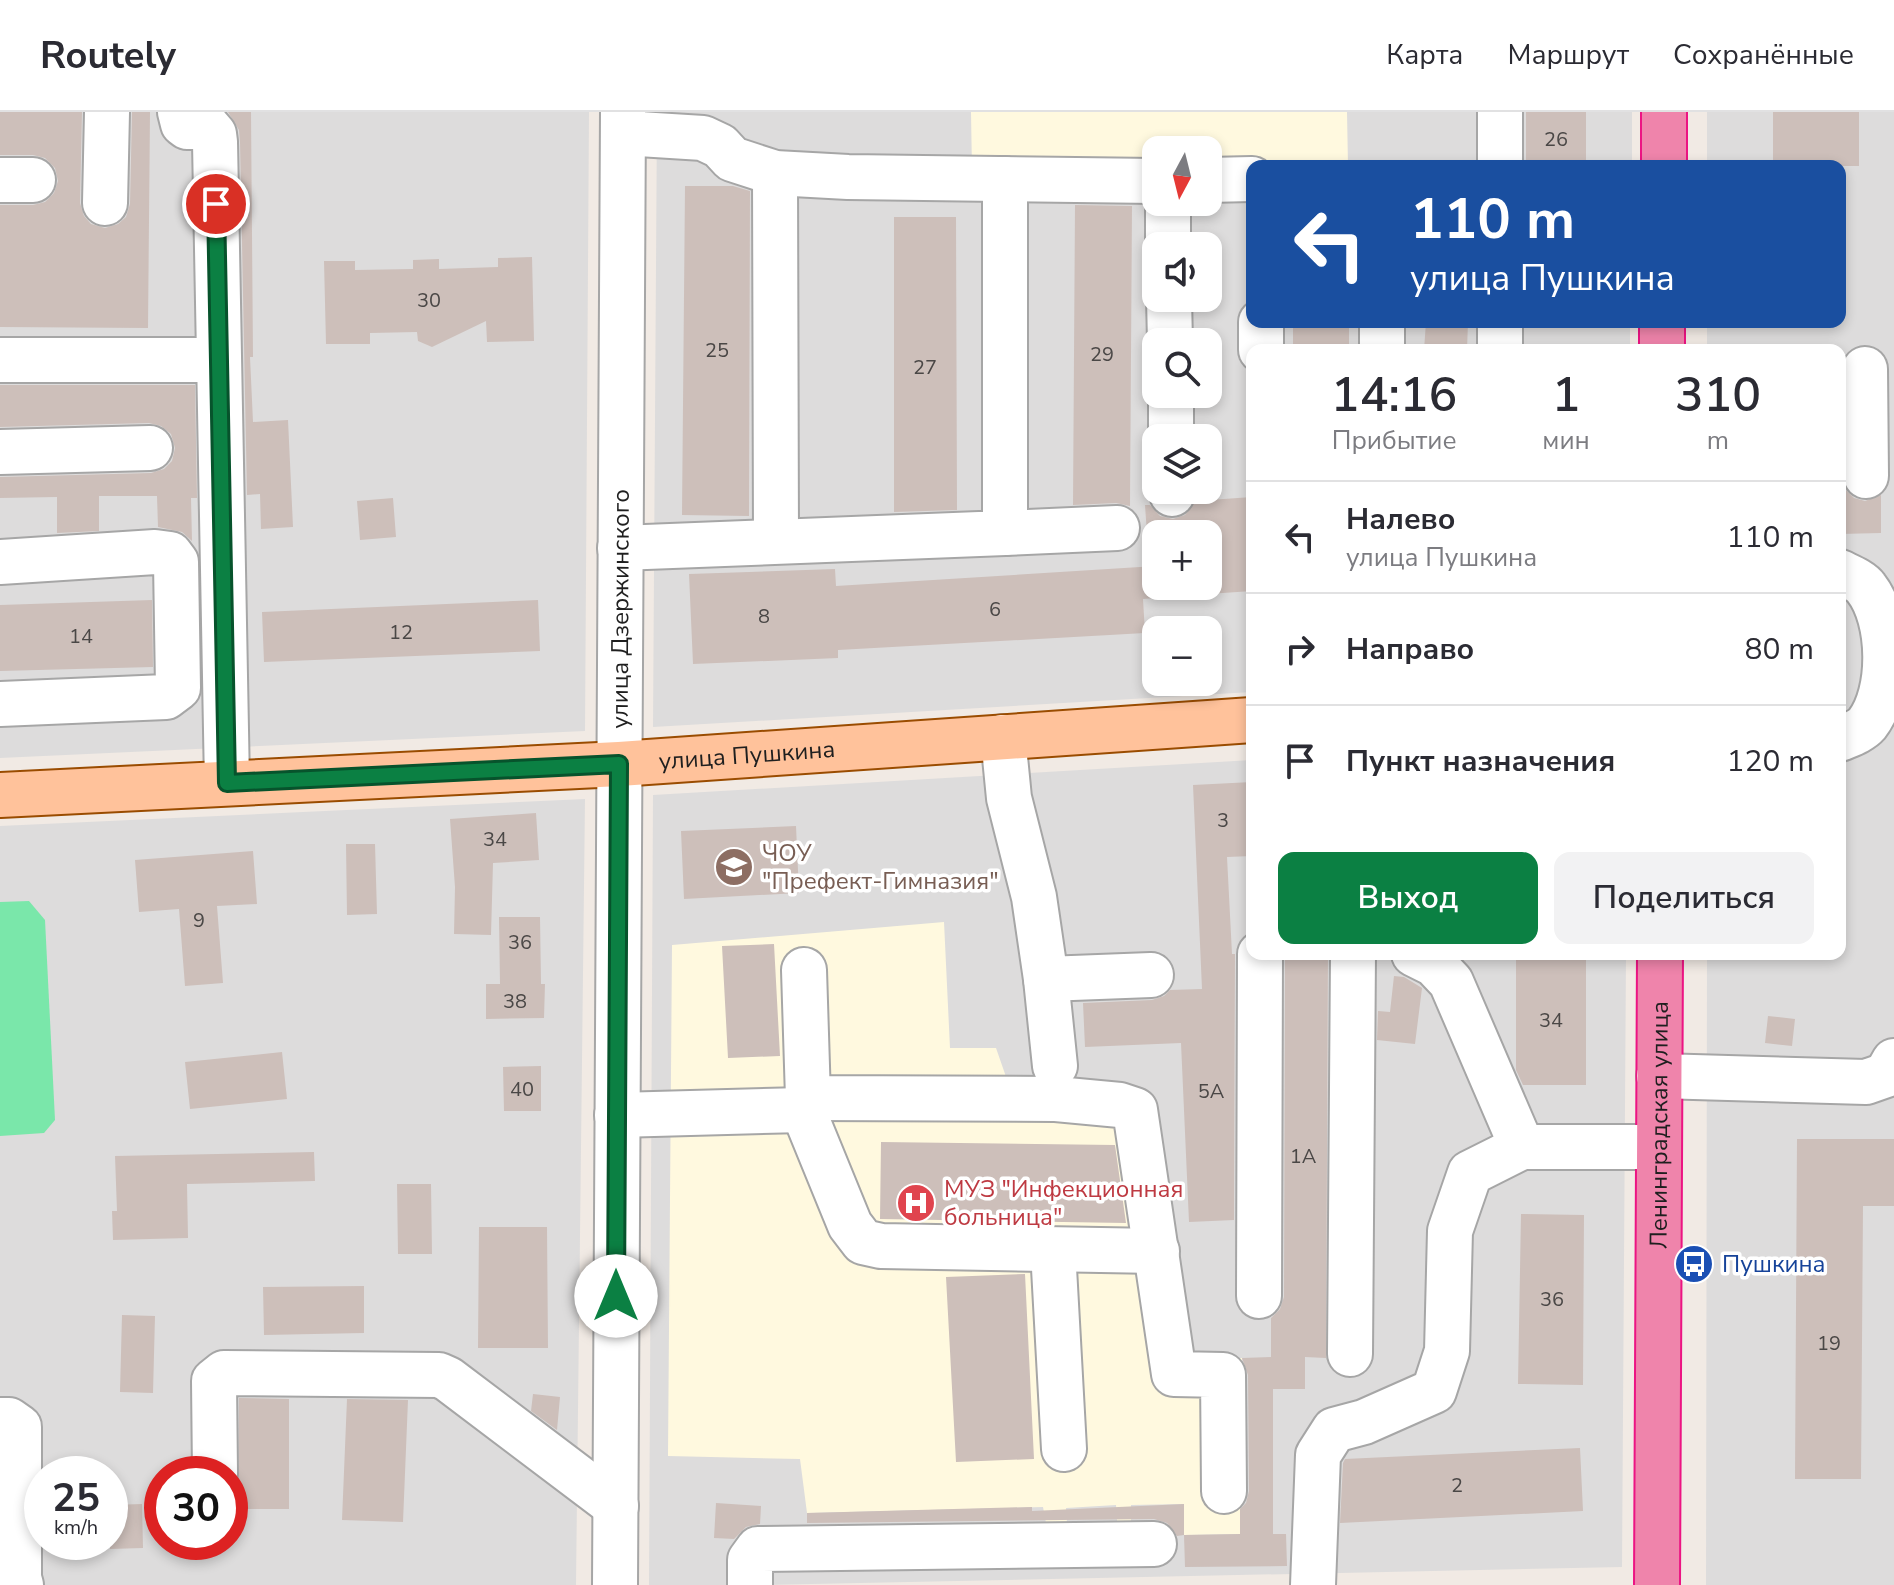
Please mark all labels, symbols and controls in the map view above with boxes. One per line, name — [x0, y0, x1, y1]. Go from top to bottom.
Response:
text: Routely — [40, 30, 176, 81]
text: Карта — [1386, 36, 1463, 74]
text: Маршрут — [1507, 36, 1629, 74]
text: Сохранённые — [1673, 36, 1854, 74]
house number: 26 — [1544, 126, 1568, 153]
north arrow — [1142, 136, 1222, 216]
map controls — [1142, 136, 1222, 696]
pin — [182, 170, 250, 238]
text: 110 m — [1410, 181, 1575, 258]
icon: arrive — [194, 182, 238, 226]
icon: left — [1278, 192, 1382, 296]
button: sound — [1142, 232, 1222, 312]
text: улица Пушкина — [1410, 254, 1675, 303]
house number: 30 — [417, 287, 441, 314]
button: search — [1142, 328, 1222, 408]
house number: 25 — [705, 337, 729, 364]
house number: 29 — [1090, 341, 1114, 368]
house number: 27 — [913, 354, 937, 381]
text: 14:16 — [1331, 362, 1457, 428]
text: 1 — [1552, 362, 1580, 428]
text: 310 — [1675, 362, 1761, 428]
text: Прибытие — [1332, 423, 1457, 458]
text: мин — [1542, 423, 1590, 458]
text: m — [1707, 423, 1729, 458]
button: layers — [1142, 424, 1222, 504]
street label: улица Дзержинского — [604, 489, 637, 729]
text: Налево — [1346, 499, 1455, 540]
icon: left — [1278, 515, 1322, 559]
text: 110 m — [1727, 517, 1814, 558]
button: + — [1142, 520, 1222, 600]
text: улица Пушкина — [1346, 540, 1537, 575]
house number: 6 — [989, 596, 1001, 623]
house number: 8 — [758, 603, 770, 630]
button: − — [1142, 616, 1222, 696]
house number: 12 — [389, 619, 413, 646]
house number: 14 — [69, 623, 93, 650]
icon: right — [1278, 627, 1322, 671]
text: Направо — [1346, 629, 1474, 670]
text: 80 m — [1745, 629, 1814, 670]
street label: улица Пушкина — [658, 733, 836, 777]
icon: arrive — [1278, 739, 1322, 783]
text: Пункт назначения — [1346, 741, 1615, 782]
text: 120 m — [1727, 741, 1814, 782]
house number: 3 — [1217, 807, 1229, 834]
house number: 34 — [483, 826, 507, 853]
place label: ЧОУ "Префект-Гимназия" — [762, 837, 999, 897]
school or university icon: ЧОУ "Префект-Гимназия" — [713, 846, 755, 888]
button: Выход — [1278, 852, 1538, 944]
button: Поделиться — [1554, 852, 1814, 944]
house number: 9 — [193, 907, 205, 934]
house number: 36 — [508, 929, 532, 956]
house number: 38 — [503, 988, 527, 1015]
street label: Ленинградская улица — [1643, 1001, 1676, 1249]
house number: 34 — [1539, 1007, 1563, 1034]
house number: 40 — [510, 1076, 534, 1103]
house number: 5А — [1198, 1078, 1225, 1105]
house number: 1А — [1290, 1143, 1317, 1170]
place label: МУЗ "Инфекционная больница" — [944, 1173, 1183, 1233]
hospital icon: МУЗ "Инфекционная больница" — [895, 1182, 937, 1224]
bus stop icon: Пушкина — [1673, 1243, 1715, 1285]
place label: Пушкина — [1722, 1248, 1826, 1280]
position arrow — [574, 1254, 658, 1338]
house number: 36 — [1540, 1286, 1564, 1313]
house number: 19 — [1817, 1330, 1841, 1357]
speed limit sign: 30 — [144, 1456, 248, 1560]
text: 25 — [52, 1471, 100, 1525]
house number: 2 — [1451, 1472, 1463, 1499]
text: km/h — [54, 1514, 98, 1541]

